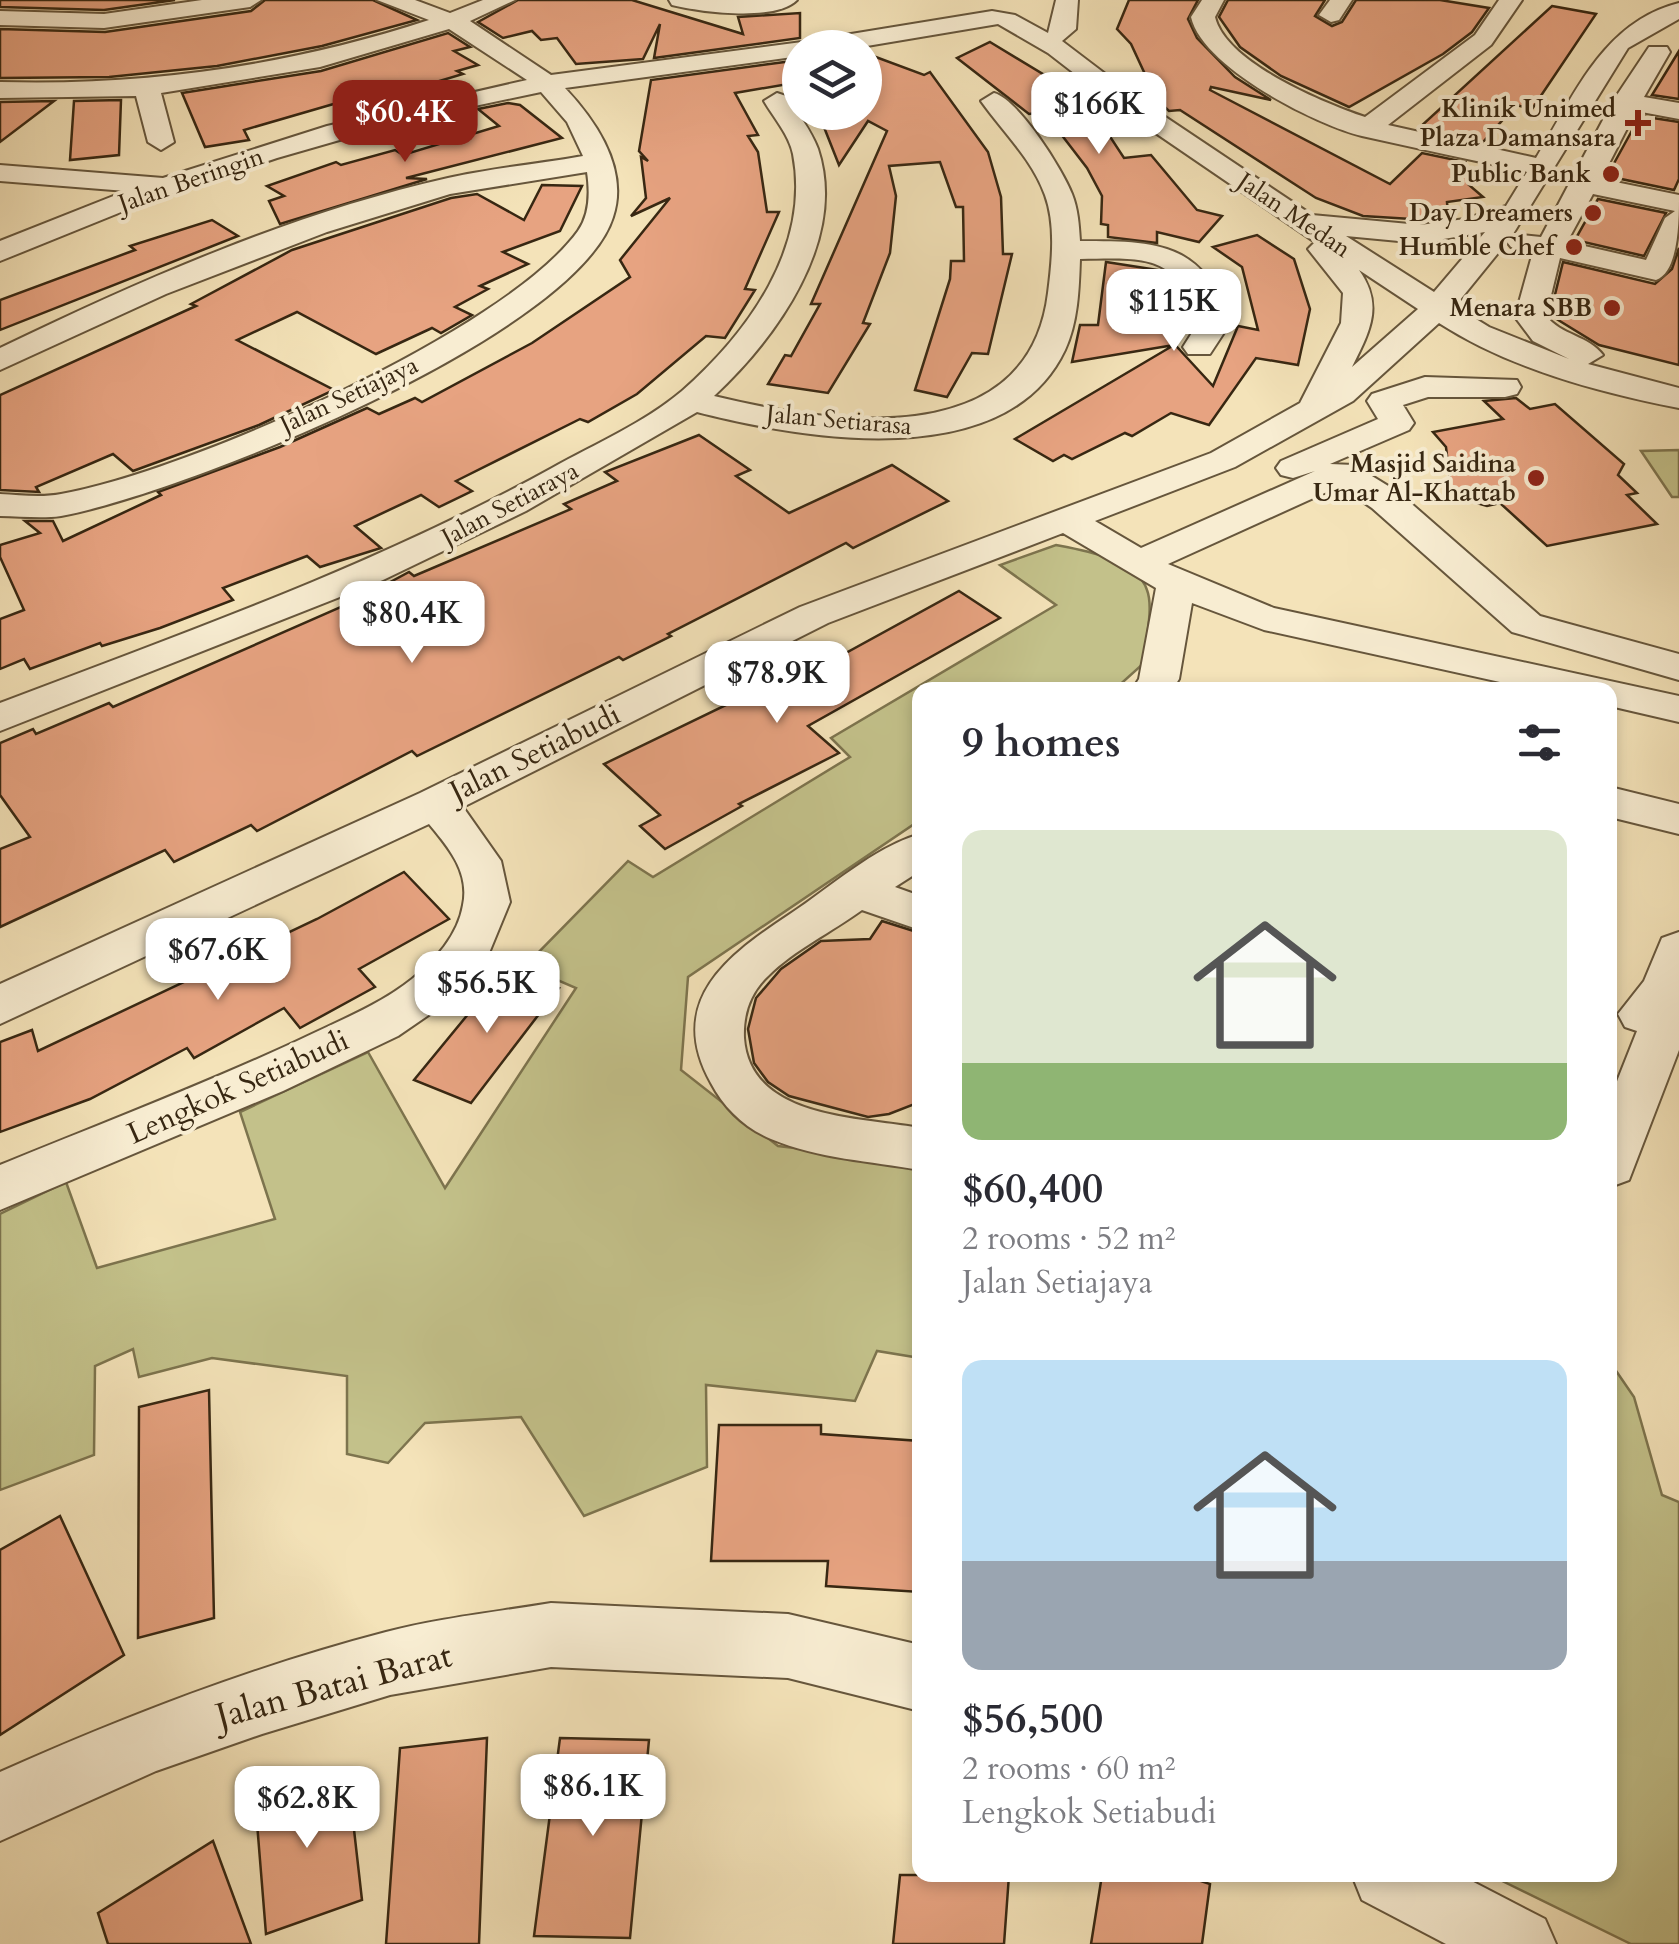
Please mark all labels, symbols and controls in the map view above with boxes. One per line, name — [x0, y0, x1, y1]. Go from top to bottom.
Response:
map controls — [782, 30, 882, 130]
button: layers — [782, 30, 882, 130]
pin: $166K — [1029, 72, 1169, 157]
pin: $60.4K — [324, 80, 486, 165]
text: $166K — [1053, 82, 1145, 126]
text: $60.4K — [355, 90, 455, 134]
place label: Klinik Unimed Plaza Damansara — [1420, 92, 1617, 155]
marker: Klinik Unimed Plaza Damansara — [1625, 110, 1651, 136]
street label: Jalan Beringin — [110, 139, 268, 222]
place label: Public Bank — [1451, 157, 1591, 191]
street label: Jalan Medan — [1227, 162, 1358, 266]
marker: Public Bank — [1600, 163, 1622, 185]
place label: Day Dreamers — [1409, 196, 1573, 230]
marker: Day Dreamers — [1582, 202, 1604, 224]
place label: Humble Chef — [1399, 230, 1558, 264]
marker: Humble Chef — [1563, 236, 1585, 258]
pin: $115K — [1104, 269, 1244, 354]
text: $115K — [1128, 279, 1220, 323]
place label: Menara SBB — [1450, 291, 1592, 325]
marker: Menara SBB — [1601, 297, 1623, 319]
street label: Jalan Setiajaya — [271, 348, 424, 444]
street label: Jalan Setiarasa — [761, 396, 913, 443]
place label: Masjid Saidina Umar Al-Khattab — [1313, 447, 1517, 510]
street label: Jalan Setiaraya — [432, 453, 585, 556]
marker: Masjid Saidina Umar Al-Khattab — [1525, 467, 1547, 489]
pin: $80.4K — [331, 581, 493, 666]
text: $80.4K — [362, 591, 462, 635]
pin: $78.9K — [696, 641, 858, 726]
text: $78.9K — [727, 651, 827, 695]
street label: Jalan Setiabudi — [439, 694, 627, 814]
text: 9 homes — [962, 714, 1120, 771]
icon: filters — [1512, 715, 1567, 770]
icon: home — [1175, 895, 1355, 1075]
pin: $67.6K — [137, 918, 299, 1003]
text: $67.6K — [168, 928, 268, 972]
pin: $56.5K — [406, 951, 568, 1036]
text: $56.5K — [437, 961, 537, 1005]
street label: Lengkok Setiabudi — [121, 1020, 355, 1154]
text: $60,400 — [962, 1160, 1103, 1217]
text: 2 rooms · 52 m² — [962, 1217, 1175, 1261]
text: Jalan Setiajaya — [962, 1261, 1152, 1305]
icon: home — [1175, 1425, 1355, 1605]
street label: Jalan Batai Barat — [206, 1631, 457, 1742]
text: $56,500 — [962, 1690, 1103, 1747]
text: 2 rooms · 60 m² — [962, 1747, 1175, 1791]
pin: $86.1K — [512, 1754, 674, 1839]
text: $86.1K — [543, 1764, 643, 1808]
pin: $62.8K — [226, 1766, 388, 1851]
text: $62.8K — [257, 1776, 357, 1820]
text: Lengkok Setiabudi — [962, 1791, 1216, 1835]

